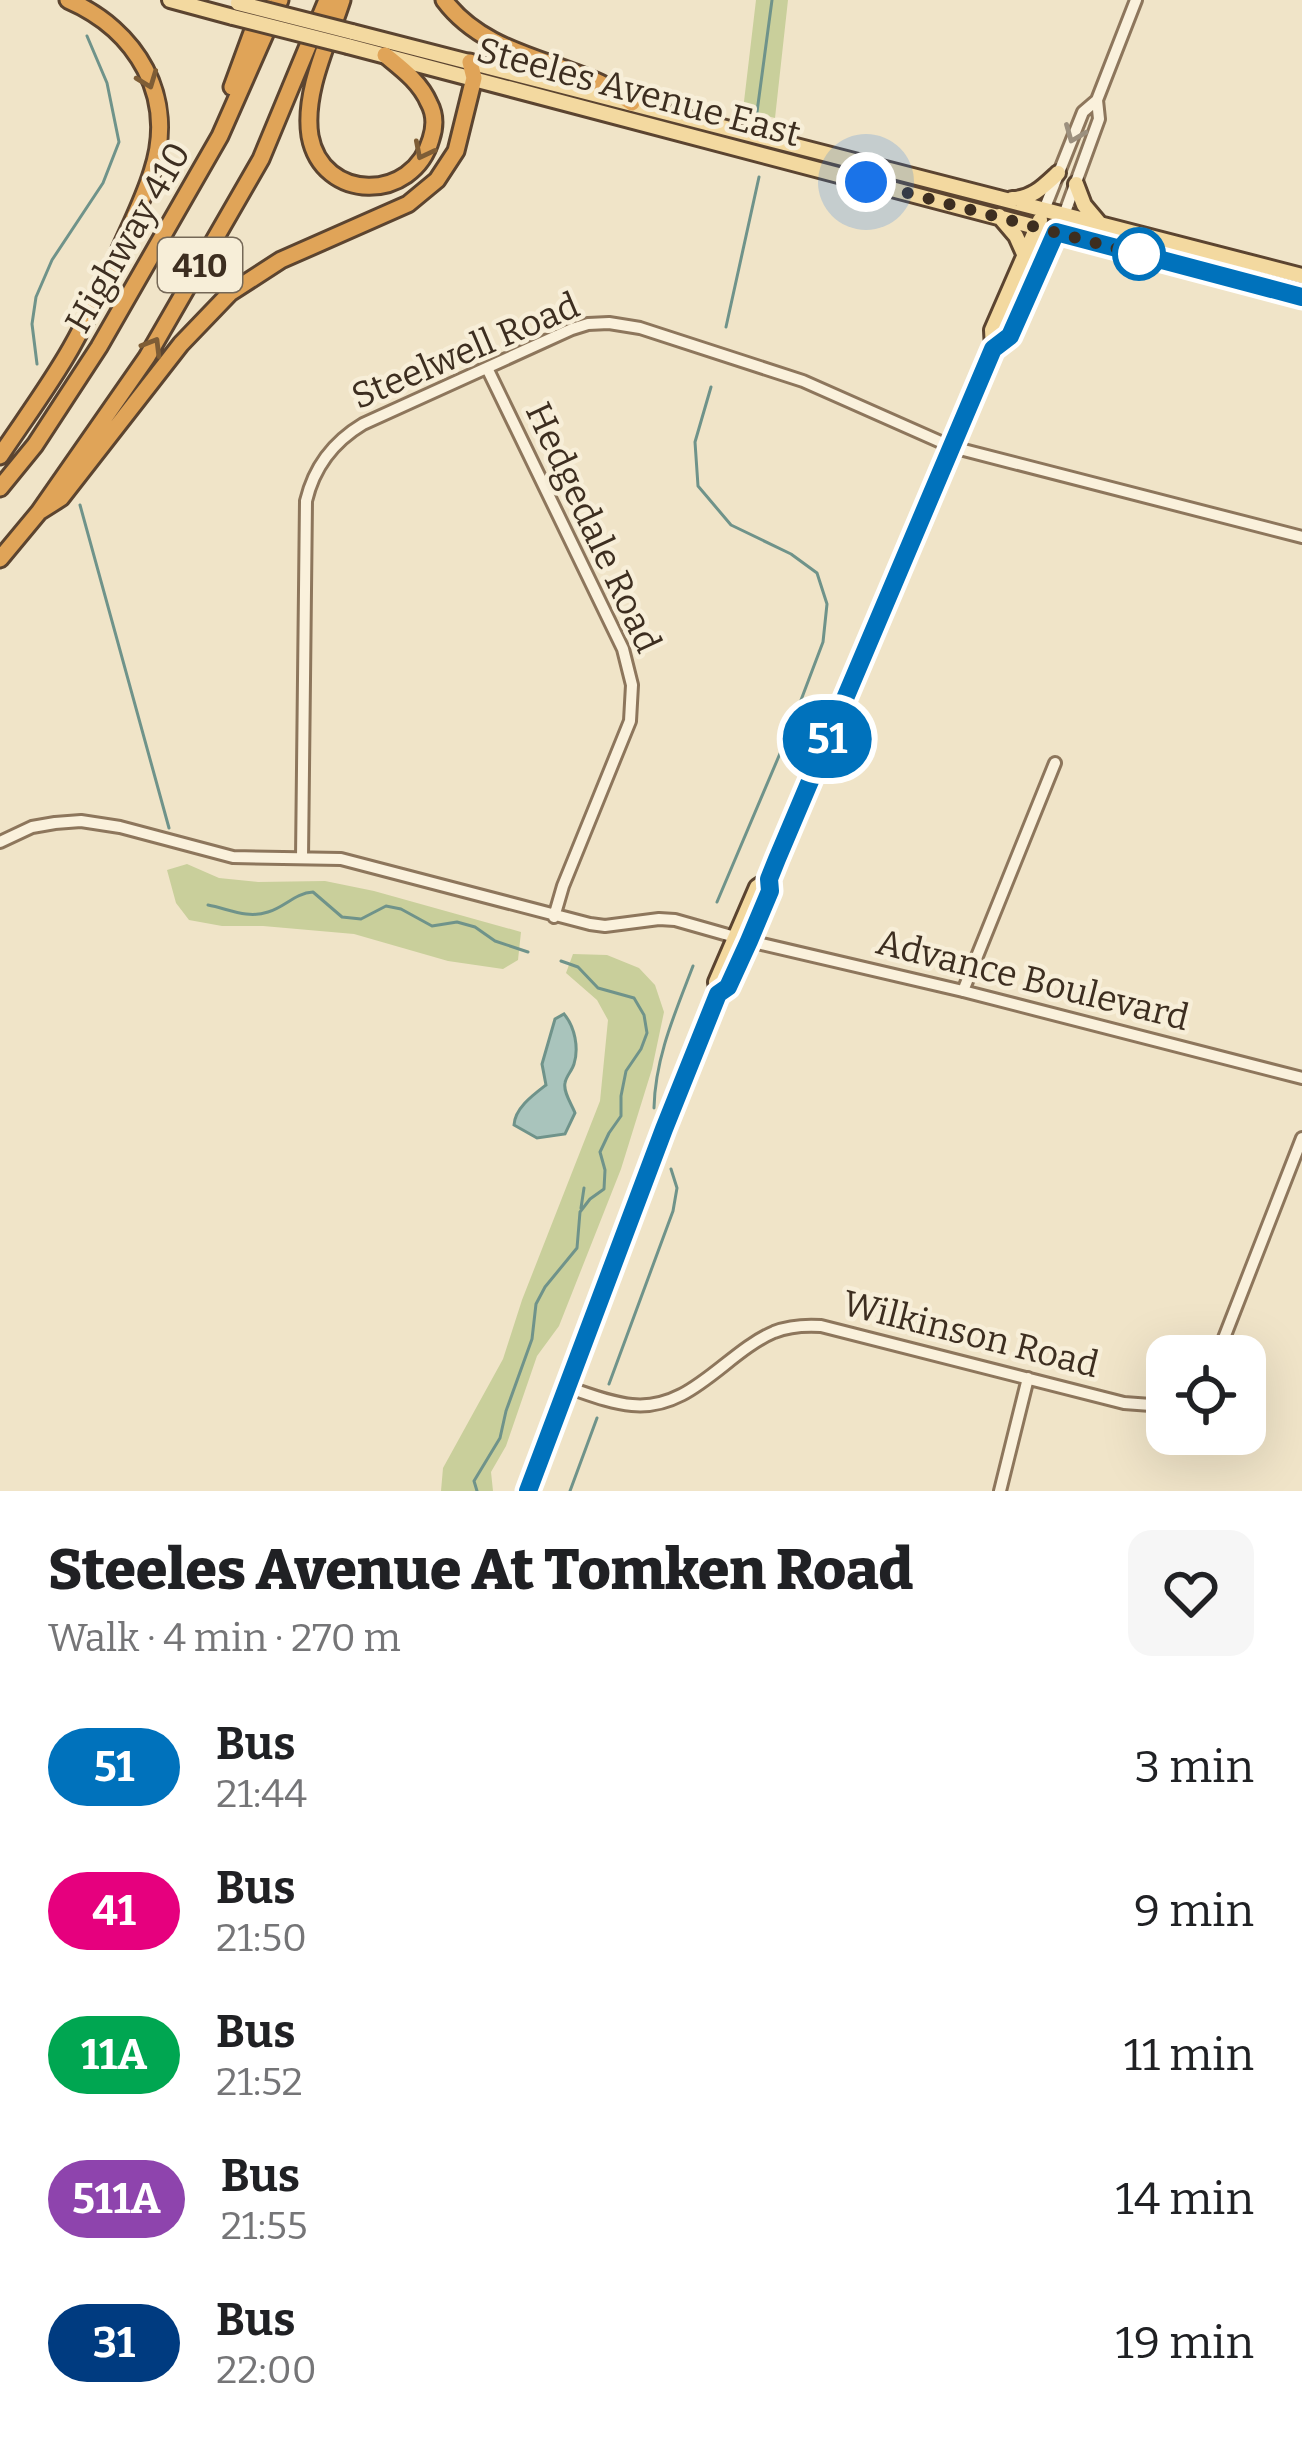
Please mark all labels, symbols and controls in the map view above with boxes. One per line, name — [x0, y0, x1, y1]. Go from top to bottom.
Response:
street label: Steeles Avenue East — [472, 28, 805, 156]
one-way arrow — [134, 68, 158, 89]
one-way arrow — [1064, 122, 1088, 143]
street label: Highway 410 — [55, 134, 199, 340]
one-way arrow — [415, 138, 438, 160]
your location — [836, 152, 896, 212]
unlabelled marker — [1114, 229, 1164, 279]
road number: 410 — [158, 238, 242, 292]
street label: Steelwell Road — [345, 283, 586, 419]
one-way arrow — [139, 337, 162, 359]
street label: Hedgedale Road — [516, 395, 670, 659]
line badge: 51 — [773, 700, 881, 778]
text: 51 — [807, 714, 847, 764]
street label: Advance Boulevard — [872, 920, 1194, 1040]
street label: Wilkinson Road — [838, 1281, 1103, 1387]
map controls — [1146, 1335, 1266, 1455]
button: locate — [1146, 1335, 1266, 1455]
button: heart — [1128, 1530, 1254, 1656]
text: Steeles Avenue At Tomken Road — [48, 1536, 913, 1604]
text: Walk · 4 min · 270 m — [48, 1615, 401, 1661]
text: Bus — [216, 1717, 295, 1771]
text: 3 min — [1135, 1740, 1254, 1794]
text: 51 — [94, 1742, 134, 1792]
text: 21:44 — [216, 1771, 307, 1817]
text: Bus — [216, 1861, 295, 1915]
text: 9 min — [1134, 1884, 1254, 1938]
text: 41 — [92, 1886, 136, 1936]
text: 21:50 — [216, 1915, 307, 1961]
text: Bus — [216, 2005, 295, 2059]
text: 11 min — [1124, 2028, 1254, 2082]
text: 11A — [81, 2030, 147, 2080]
text: 21:52 — [216, 2059, 303, 2105]
text: Bus — [221, 2149, 300, 2203]
text: 14 min — [1116, 2172, 1254, 2226]
text: 511A — [72, 2174, 161, 2224]
text: 21:55 — [221, 2203, 308, 2249]
text: Bus — [216, 2293, 295, 2347]
text: 19 min — [1116, 2316, 1254, 2370]
text: 31 — [93, 2318, 135, 2368]
text: 22:00 — [216, 2347, 317, 2393]

